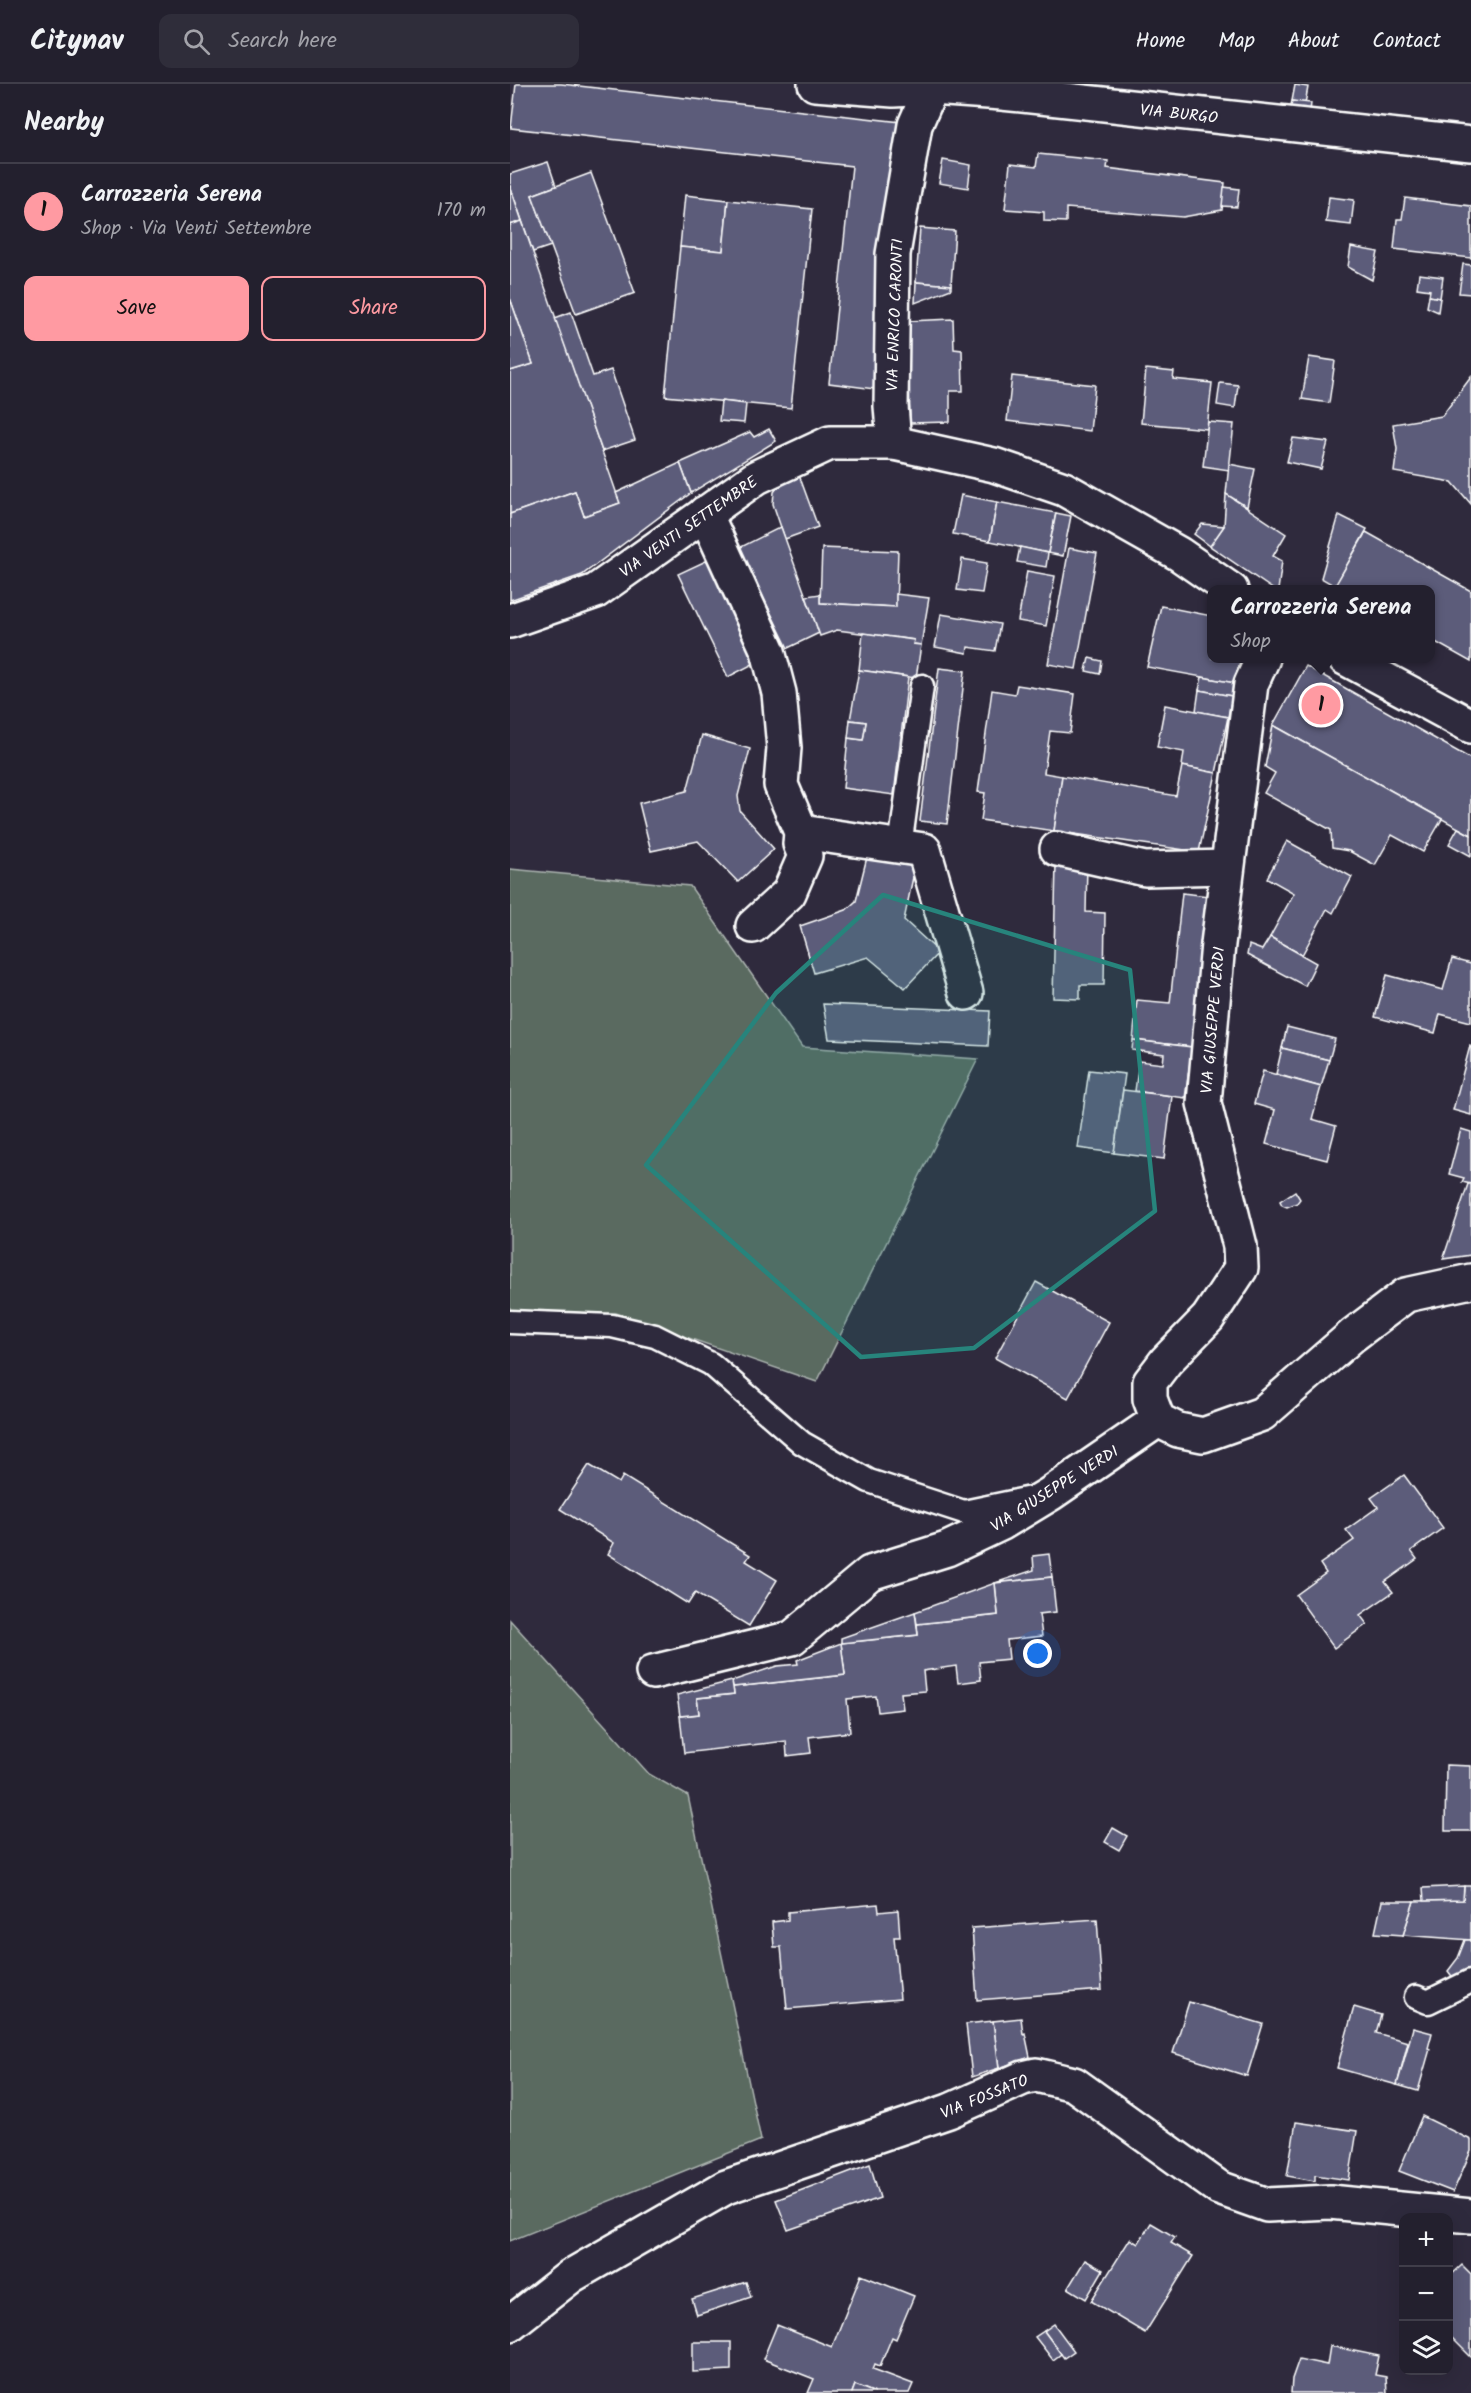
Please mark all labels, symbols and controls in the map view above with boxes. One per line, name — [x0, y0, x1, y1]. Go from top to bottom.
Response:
search box — [159, 14, 579, 68]
text: Citynav — [30, 19, 123, 64]
text: Search here — [228, 24, 337, 59]
icon: search — [180, 25, 213, 58]
text: Home — [1136, 25, 1185, 58]
text: Map — [1218, 25, 1255, 58]
text: About — [1288, 25, 1339, 58]
text: Contact — [1372, 25, 1441, 58]
street label: VIA BURGO — [1139, 98, 1219, 131]
text: Nearby — [24, 102, 104, 144]
text: Carrozzeria Serena — [81, 178, 262, 213]
text: 1 — [40, 195, 47, 227]
text: 170 m — [437, 195, 486, 227]
text: Shop · Via Venti Settembre — [81, 213, 312, 245]
street label: VIA ENRICO CARONTI — [880, 238, 911, 392]
button: Save — [24, 276, 249, 341]
button: Share — [261, 276, 486, 341]
street label: VIA VENTI SETTEMBRE — [614, 470, 764, 585]
popup — [1207, 585, 1435, 663]
text: Carrozzeria Serena — [1231, 591, 1411, 626]
text: Shop — [1231, 626, 1270, 658]
pin: 1 — [1302, 682, 1340, 728]
street label: VIA GIUSEPPE VERDI — [1195, 946, 1232, 1095]
street label: VIA GIUSEPPE VERDI — [986, 1440, 1124, 1539]
your location — [1023, 1639, 1052, 1668]
street label: VIA FOSSATO — [937, 2068, 1032, 2126]
map controls — [1399, 2213, 1453, 2375]
button: + — [1399, 2213, 1453, 2267]
button: − — [1399, 2267, 1453, 2321]
button: layers — [1399, 2321, 1453, 2375]

